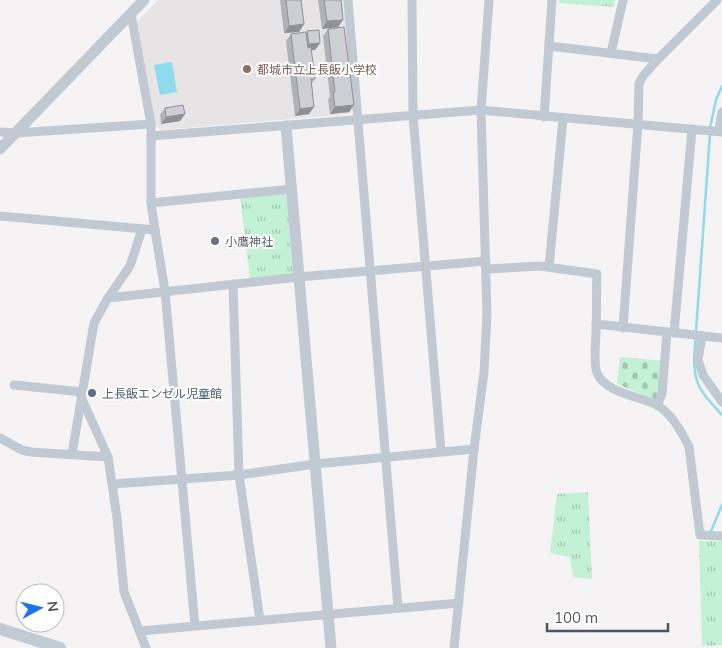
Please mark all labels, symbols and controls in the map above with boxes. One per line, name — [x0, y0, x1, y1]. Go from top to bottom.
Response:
place label: 都城市立上長飯小学校 — [257, 62, 377, 77]
marker: 都城市立上長飯小学校 — [241, 63, 253, 75]
place label: 小鷹神社 — [225, 234, 273, 249]
marker: 小鷹神社 — [209, 235, 221, 247]
place label: 上長飯エンゼル児童館 — [102, 386, 222, 401]
marker: 上長飯エンゼル児童館 — [86, 387, 98, 399]
north arrow — [15, 583, 65, 633]
text: N — [43, 600, 62, 613]
scale bar — [547, 600, 668, 632]
text: 100 m — [554, 608, 598, 627]

